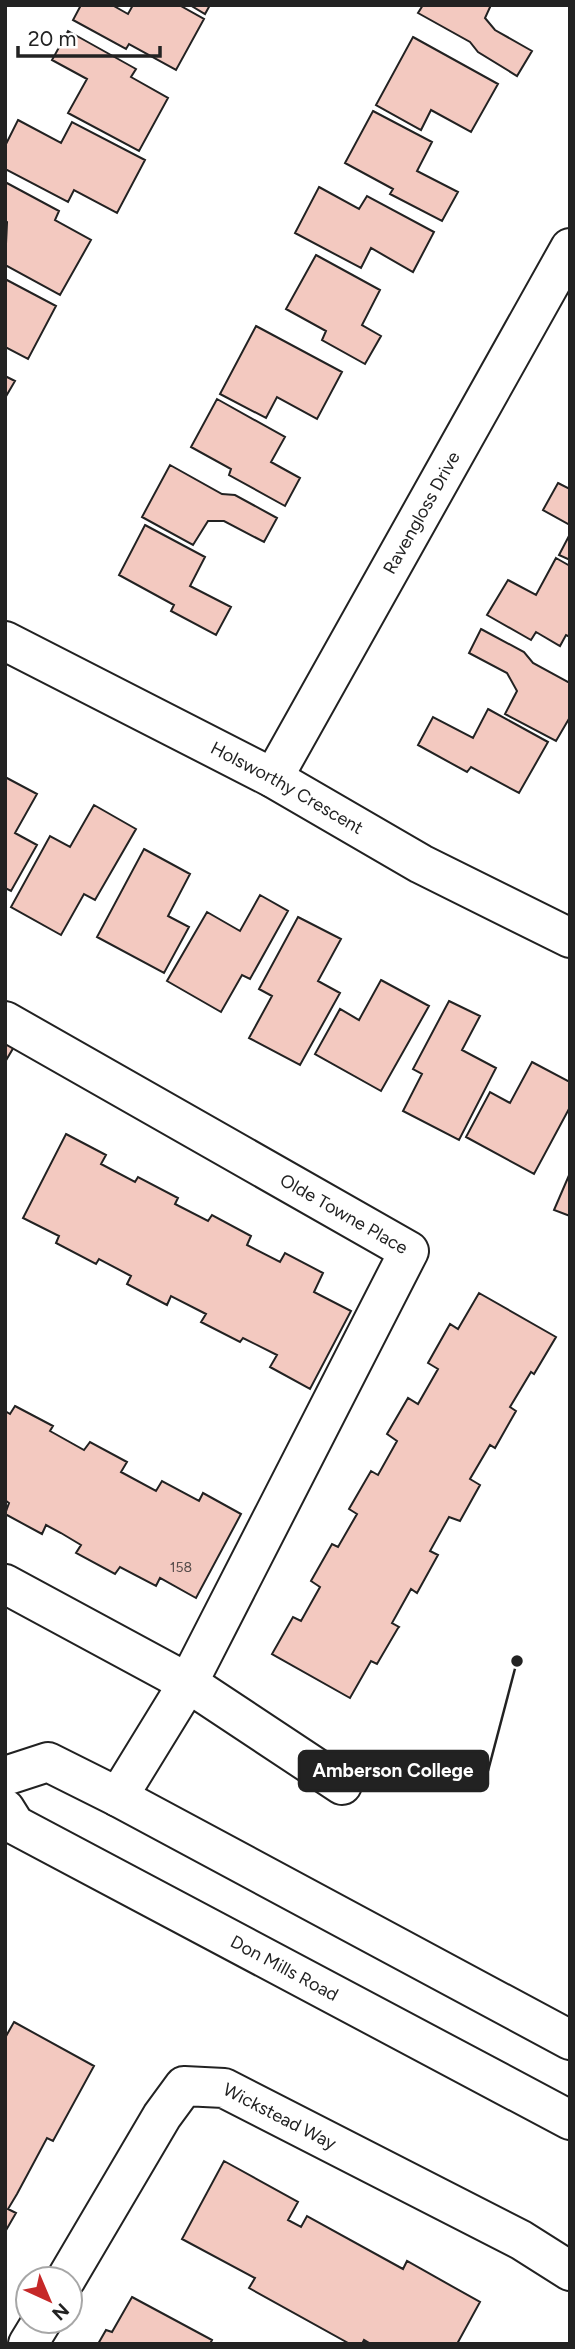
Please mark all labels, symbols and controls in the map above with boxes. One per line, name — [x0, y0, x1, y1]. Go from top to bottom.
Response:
scale bar — [18, 14, 159, 58]
text: 20 m — [28, 26, 76, 51]
street label: Ravengloss Drive — [378, 447, 465, 578]
street label: Holsworthy Crescent — [207, 737, 367, 839]
street label: Olde Towne Place — [276, 1169, 412, 1259]
house number: 158 — [170, 1559, 192, 1576]
callout: Amberson College — [299, 1751, 488, 1791]
text: Amberson College — [312, 1759, 474, 1782]
street label: Don Mills Road — [227, 1931, 342, 2006]
street label: Wickstead Way — [219, 2078, 340, 2155]
north arrow — [14, 2265, 84, 2335]
text: N — [47, 2298, 74, 2325]

